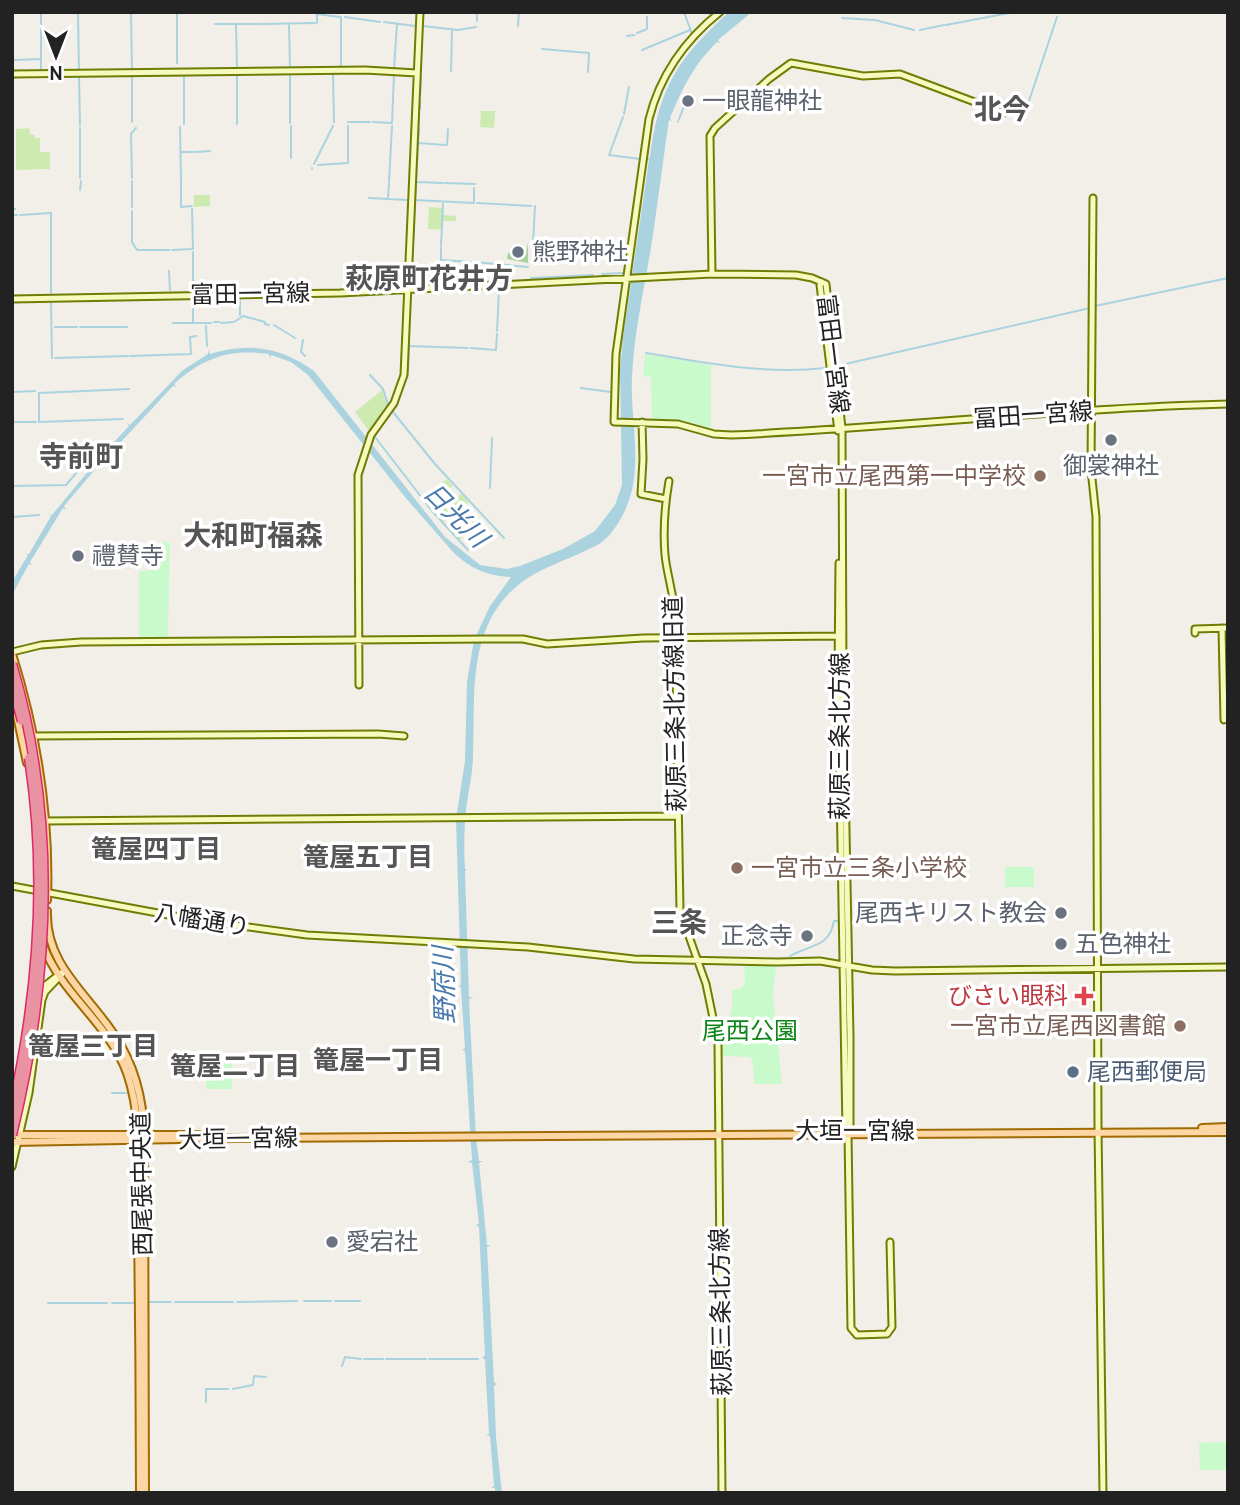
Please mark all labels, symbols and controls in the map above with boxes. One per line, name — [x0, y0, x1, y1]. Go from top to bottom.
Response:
north arrow — [21, 21, 91, 91]
text: N — [49, 61, 63, 84]
place label: 一眼龍神社 — [702, 86, 822, 115]
district label: 北今 — [974, 92, 1030, 126]
marker: 一眼龍神社 — [680, 93, 696, 109]
place label: 熊野神社 — [532, 237, 628, 266]
marker: 熊野神社 — [510, 244, 526, 260]
district label: 萩原町花井方 — [345, 261, 513, 295]
street label: 富田一宮線 — [190, 278, 310, 309]
street label: 富田一宮線 — [812, 293, 855, 415]
street label: 冨田一宮線 — [972, 396, 1094, 433]
marker: 御裳神社 — [1103, 432, 1119, 448]
district label: 寺前町 — [39, 439, 123, 473]
place label: 御裳神社 — [1063, 451, 1159, 480]
place label: 一宮市立尾西第一中学校 — [762, 461, 1026, 490]
marker: 一宮市立尾西第一中学校 — [1032, 468, 1048, 484]
water label: 日光川 — [417, 476, 497, 556]
district label: 大和町福森 — [183, 518, 323, 552]
place label: 禮賛寺 — [92, 541, 164, 570]
marker: 禮賛寺 — [70, 548, 86, 564]
street label: 萩原三条北方線旧道 — [658, 596, 691, 812]
street label: 萩原三条北方線 — [825, 652, 854, 820]
district label: 篭屋四丁目 — [91, 833, 221, 865]
district label: 篭屋五丁目 — [303, 841, 433, 873]
place label: 一宮市立三条小学校 — [751, 853, 967, 882]
marker: 一宮市立三条小学校 — [729, 860, 745, 876]
street label: 八幡通り — [152, 898, 252, 941]
place label: 尾西キリスト教会 — [855, 898, 1047, 927]
district label: 三条 — [651, 905, 707, 939]
marker: 尾西キリスト教会 — [1053, 905, 1069, 921]
place label: 正念寺 — [721, 921, 793, 950]
marker: 正念寺 — [799, 928, 815, 944]
place label: 五色神社 — [1075, 929, 1171, 958]
marker: 五色神社 — [1053, 936, 1069, 952]
water label: 野府川 — [427, 942, 461, 1025]
place label: びさい眼科 — [948, 981, 1068, 1010]
marker: びさい眼科 — [1074, 986, 1094, 1006]
place label: 一宮市立尾西図書館 — [950, 1011, 1166, 1040]
park label: 尾西公園 — [702, 1016, 798, 1045]
marker: 一宮市立尾西図書館 — [1172, 1018, 1188, 1034]
district label: 篭屋三丁目 — [28, 1030, 158, 1062]
district label: 篭屋一丁目 — [313, 1044, 443, 1076]
district label: 篭屋二丁目 — [170, 1050, 300, 1082]
place label: 尾西郵便局 — [1087, 1057, 1207, 1086]
marker: 尾西郵便局 — [1065, 1064, 1081, 1080]
street label: 西尾張中央道 — [126, 1112, 157, 1256]
street label: 大垣一宮線 — [795, 1116, 915, 1145]
street label: 大垣一宮線 — [178, 1123, 298, 1154]
place label: 愛宕社 — [346, 1227, 418, 1256]
street label: 萩原三条北方線 — [705, 1228, 736, 1396]
marker: 愛宕社 — [324, 1234, 340, 1250]

